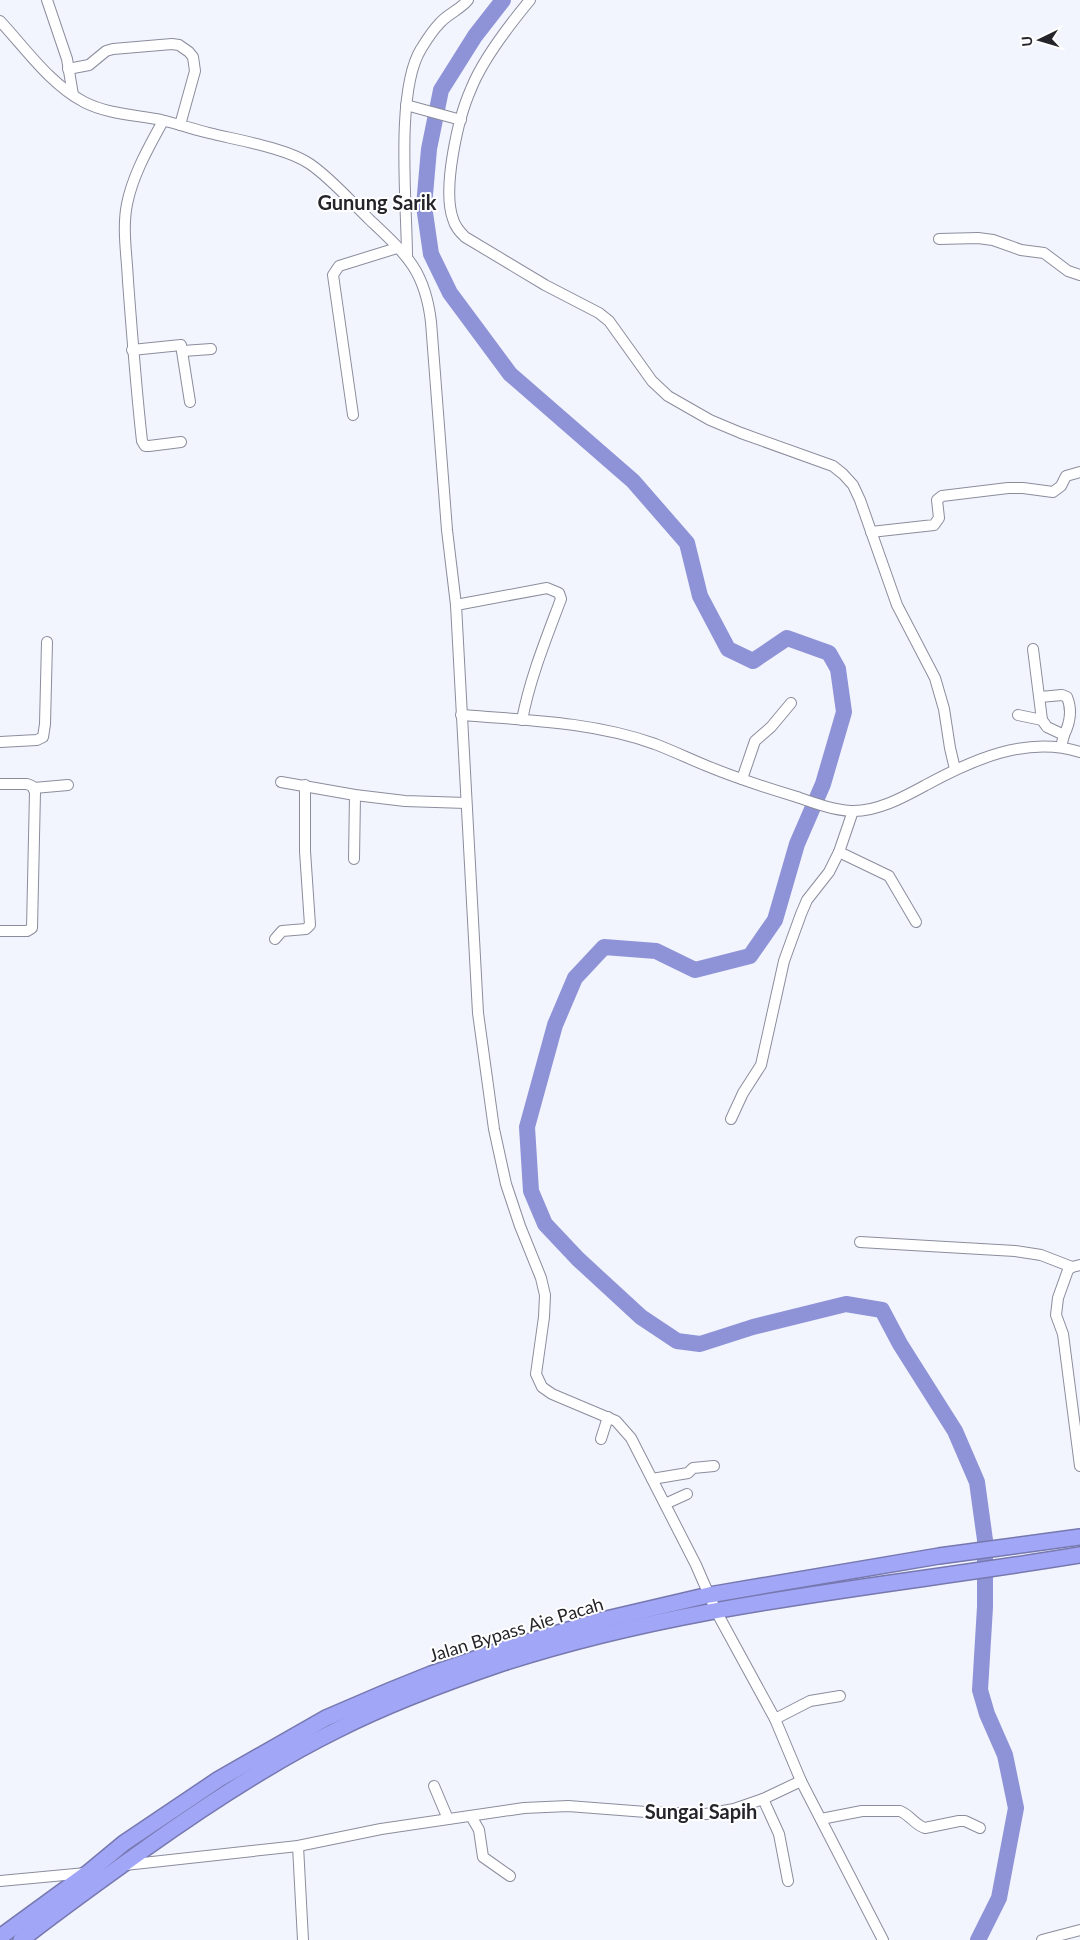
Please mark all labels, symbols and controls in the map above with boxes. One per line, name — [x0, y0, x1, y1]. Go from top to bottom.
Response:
north arrow — [1015, 15, 1065, 65]
text: U — [1018, 35, 1035, 47]
district label: Gunung Sarik — [317, 190, 437, 214]
street label: Jalan Bypass Aie Pacah — [426, 1592, 606, 1666]
district label: Sungai Sapih — [645, 1799, 757, 1823]

